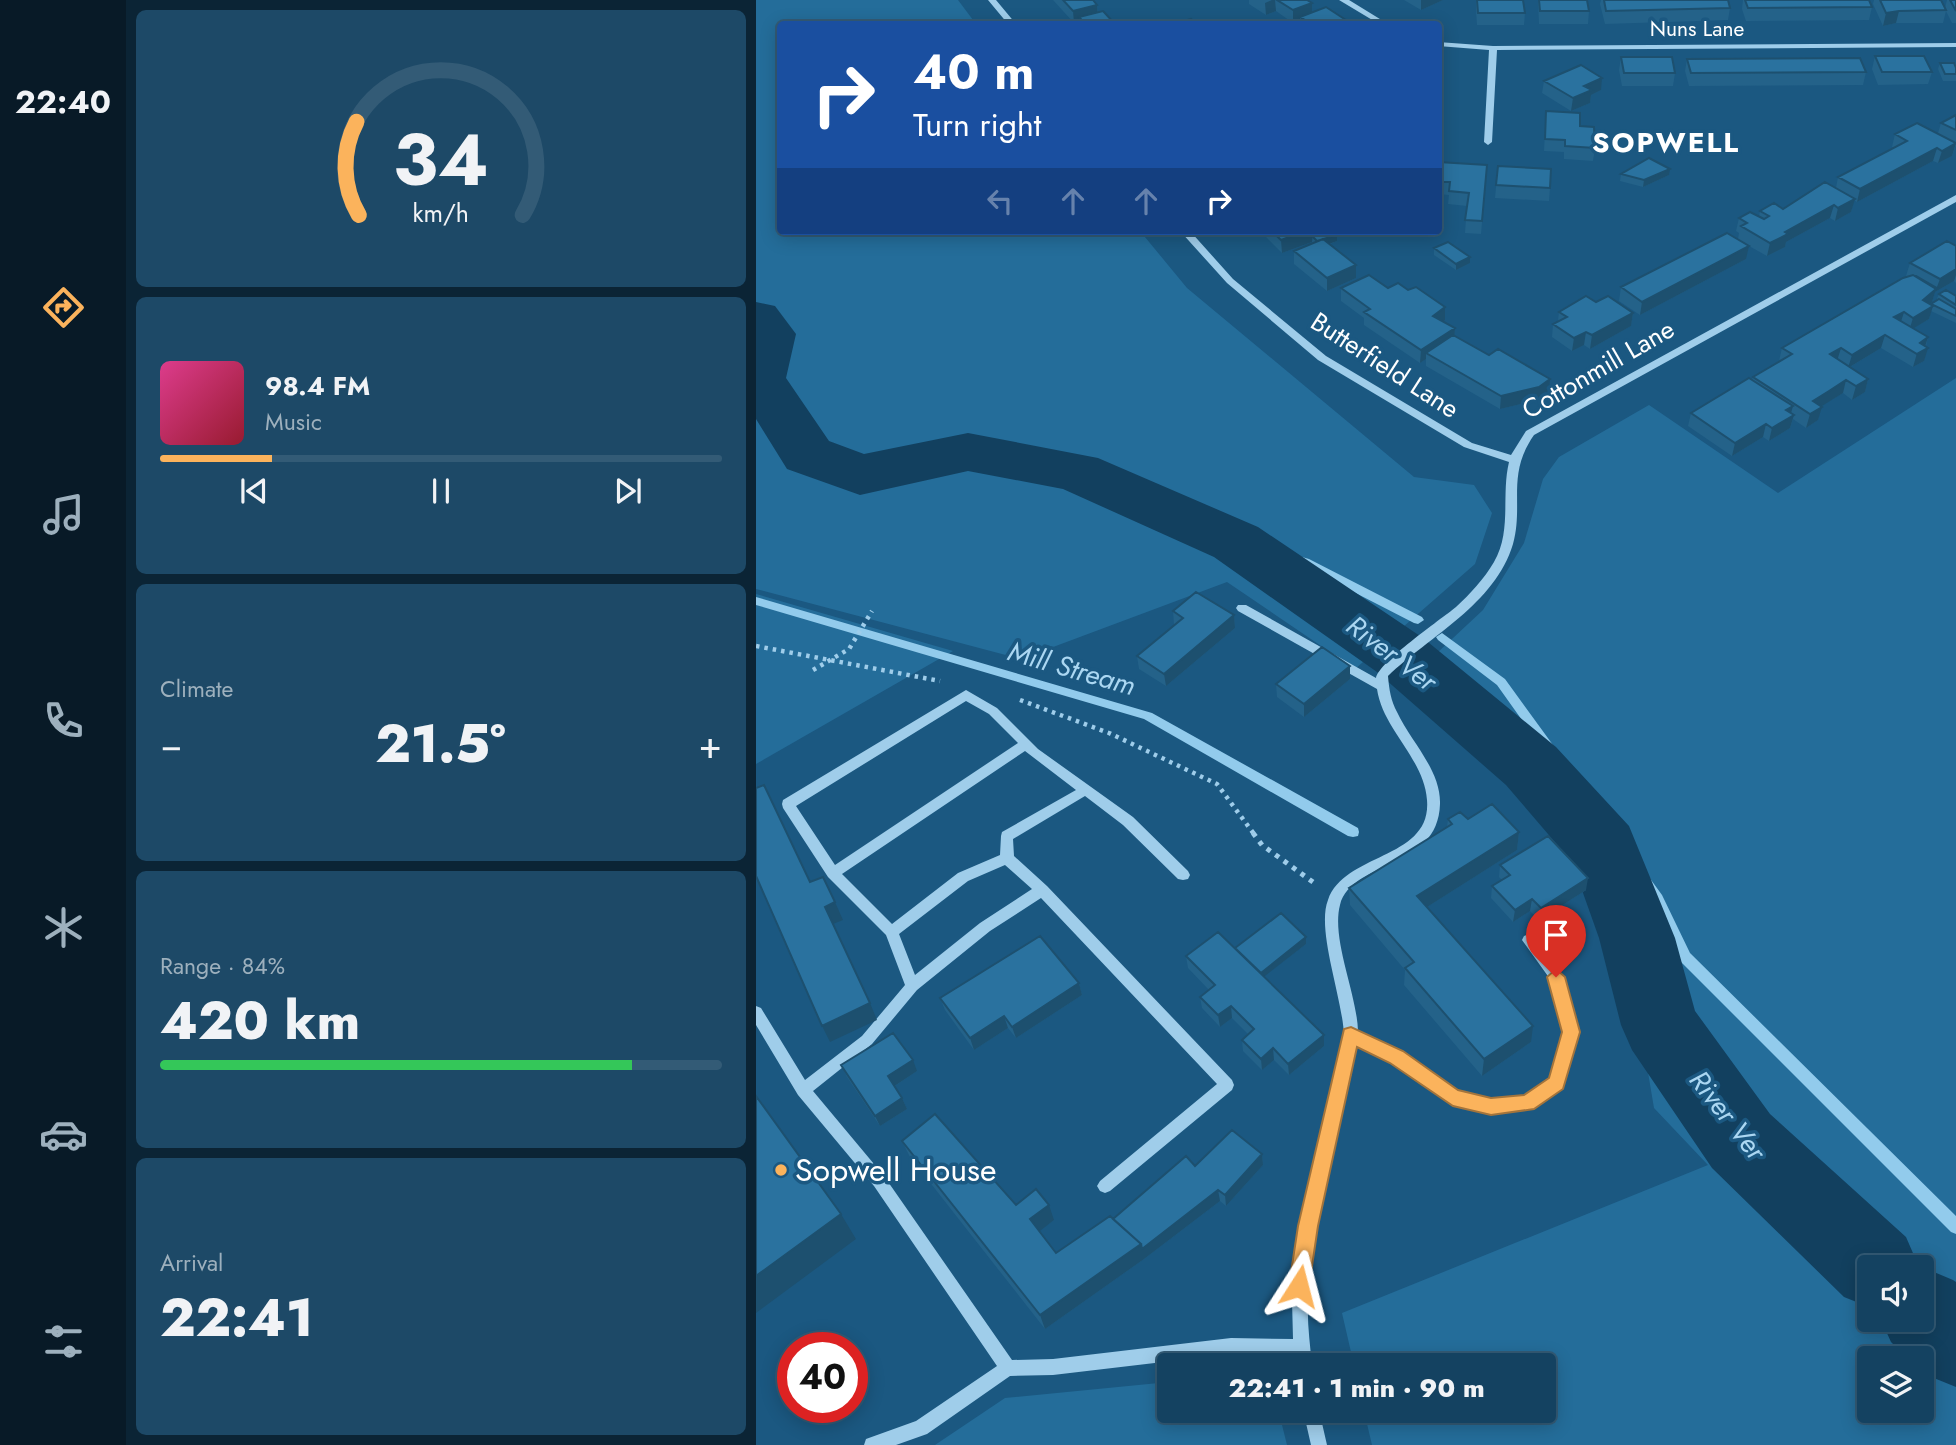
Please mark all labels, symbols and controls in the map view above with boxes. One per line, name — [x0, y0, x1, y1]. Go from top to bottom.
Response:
street label: Nuns Lane — [1650, 14, 1744, 44]
text: 40 m — [913, 37, 1035, 107]
icon: right — [798, 49, 889, 140]
text: 22:40 — [15, 79, 111, 125]
text: Turn right — [913, 102, 1042, 148]
text: 34 — [393, 107, 489, 212]
district label: SOPWELL — [1592, 122, 1740, 163]
icon: left — [981, 182, 1019, 220]
icon: ahead — [1054, 182, 1092, 220]
icon: ahead — [1127, 182, 1165, 220]
icon: right — [1200, 182, 1238, 220]
text: km/h — [413, 194, 469, 230]
icon: directions — [39, 283, 88, 332]
street label: Butterfield Lane — [1303, 303, 1467, 427]
street label: Cottonmill Lane — [1515, 310, 1681, 428]
text: 98.4 FM — [265, 367, 370, 405]
text: Music — [265, 405, 322, 439]
icon: previous — [235, 472, 273, 510]
icon: pause — [422, 472, 460, 510]
icon: next — [609, 472, 647, 510]
icon: music — [39, 490, 88, 539]
water label: River Ver — [1338, 606, 1447, 702]
water label: Mill Stream — [1003, 631, 1140, 706]
text: Climate — [160, 672, 233, 706]
icon: phone — [39, 696, 88, 745]
text: 21.5° — [375, 706, 506, 782]
text: − — [160, 717, 182, 772]
text: + — [699, 717, 722, 772]
icon: climate — [39, 903, 88, 952]
pin — [1526, 905, 1586, 977]
icon: arrive — [1537, 916, 1575, 954]
text: Range · 84% — [160, 949, 285, 983]
text: 420 km — [160, 983, 360, 1059]
water label: River Ver — [1679, 1061, 1777, 1170]
icon: car — [39, 1110, 88, 1159]
place label: Sopwell House — [795, 1147, 996, 1193]
marker: Sopwell House — [773, 1162, 789, 1178]
text: Arrival — [160, 1246, 223, 1280]
position arrow — [1262, 1249, 1336, 1323]
map controls — [1857, 1255, 1934, 1423]
button: sound — [1857, 1255, 1934, 1332]
text: 22:41 — [160, 1280, 314, 1356]
icon: filters — [39, 1317, 88, 1366]
speed limit sign: 40 — [777, 1332, 868, 1423]
button: layers — [1857, 1346, 1934, 1423]
text: 22:41 · 1 min · 90 m — [1228, 1369, 1485, 1407]

